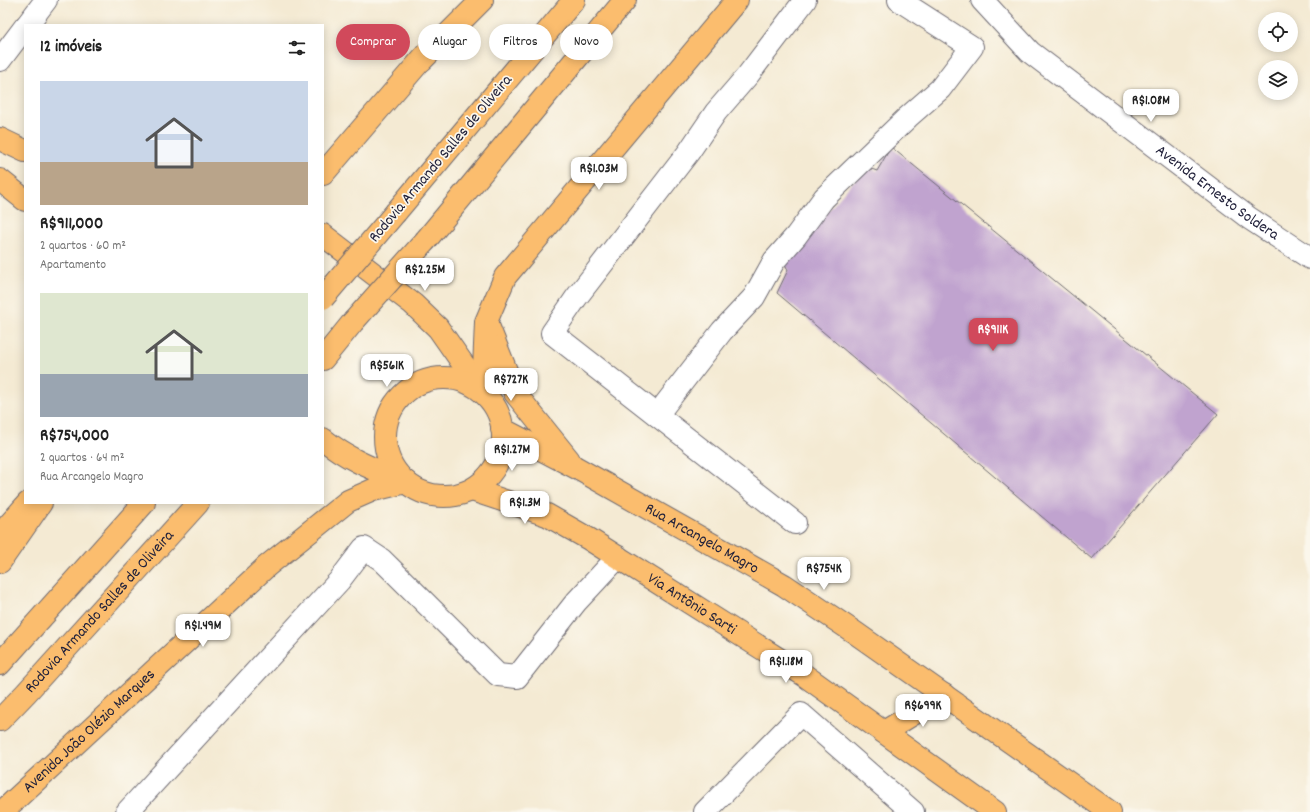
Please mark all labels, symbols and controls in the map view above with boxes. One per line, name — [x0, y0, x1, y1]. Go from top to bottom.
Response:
map controls — [1258, 12, 1298, 100]
button: locate — [1258, 12, 1298, 52]
chip: Comprar — [336, 24, 410, 60]
chip: Alugar — [418, 24, 481, 60]
chip: Filtros — [489, 24, 552, 60]
chip: Novo — [560, 24, 613, 60]
text: 12 imóveis — [40, 36, 102, 60]
icon: filters — [286, 37, 308, 59]
button: layers — [1258, 60, 1298, 100]
street label: Rodovia Armando Salles de Oliveira — [364, 70, 519, 248]
pin: R$1.08M — [1114, 89, 1188, 123]
text: R$1.08M — [1132, 92, 1170, 111]
icon: home — [138, 107, 210, 179]
street label: Avenida Ernesto Soldera — [1150, 139, 1284, 246]
pin: R$1.03M — [562, 157, 636, 191]
text: R$1.03M — [580, 160, 618, 179]
text: R$911,000 — [40, 213, 103, 237]
text: 2 quartos · 60 m² — [40, 237, 126, 256]
text: Apartamento — [40, 256, 106, 275]
pin: R$2.25M — [388, 258, 462, 292]
text: R$2.25M — [405, 261, 445, 280]
pin: R$911K — [960, 318, 1026, 352]
icon: home — [138, 319, 210, 391]
text: R$911K — [978, 321, 1008, 340]
pin: R$561K — [354, 354, 420, 388]
text: R$561K — [370, 357, 404, 376]
pin: R$727K — [478, 368, 544, 402]
text: R$727K — [494, 371, 528, 390]
text: R$754,000 — [40, 425, 109, 449]
pin: R$1.27M — [475, 438, 549, 472]
text: R$1.27M — [494, 441, 530, 460]
text: 2 quartos · 64 m² — [40, 449, 124, 468]
text: Rua Arcangelo Magro — [40, 468, 144, 487]
pin: R$1.3M — [492, 491, 558, 525]
text: R$1.3M — [509, 494, 541, 513]
street label: Rua Arcangelo Magro — [641, 497, 763, 580]
street label: Rodovia Armando Salles de Oliveira — [19, 525, 180, 699]
pin: R$754K — [791, 557, 857, 591]
text: R$754K — [806, 560, 842, 579]
street label: Via Antônio Sarti — [643, 567, 741, 641]
pin: R$1.49M — [166, 614, 240, 648]
text: R$1.49M — [185, 617, 221, 636]
pin: R$1.18M — [749, 650, 823, 684]
text: R$1.18M — [769, 653, 803, 672]
street label: Avenida João Olézio Marques — [18, 663, 161, 799]
pin: R$699K — [890, 694, 956, 728]
text: R$699K — [904, 697, 942, 716]

